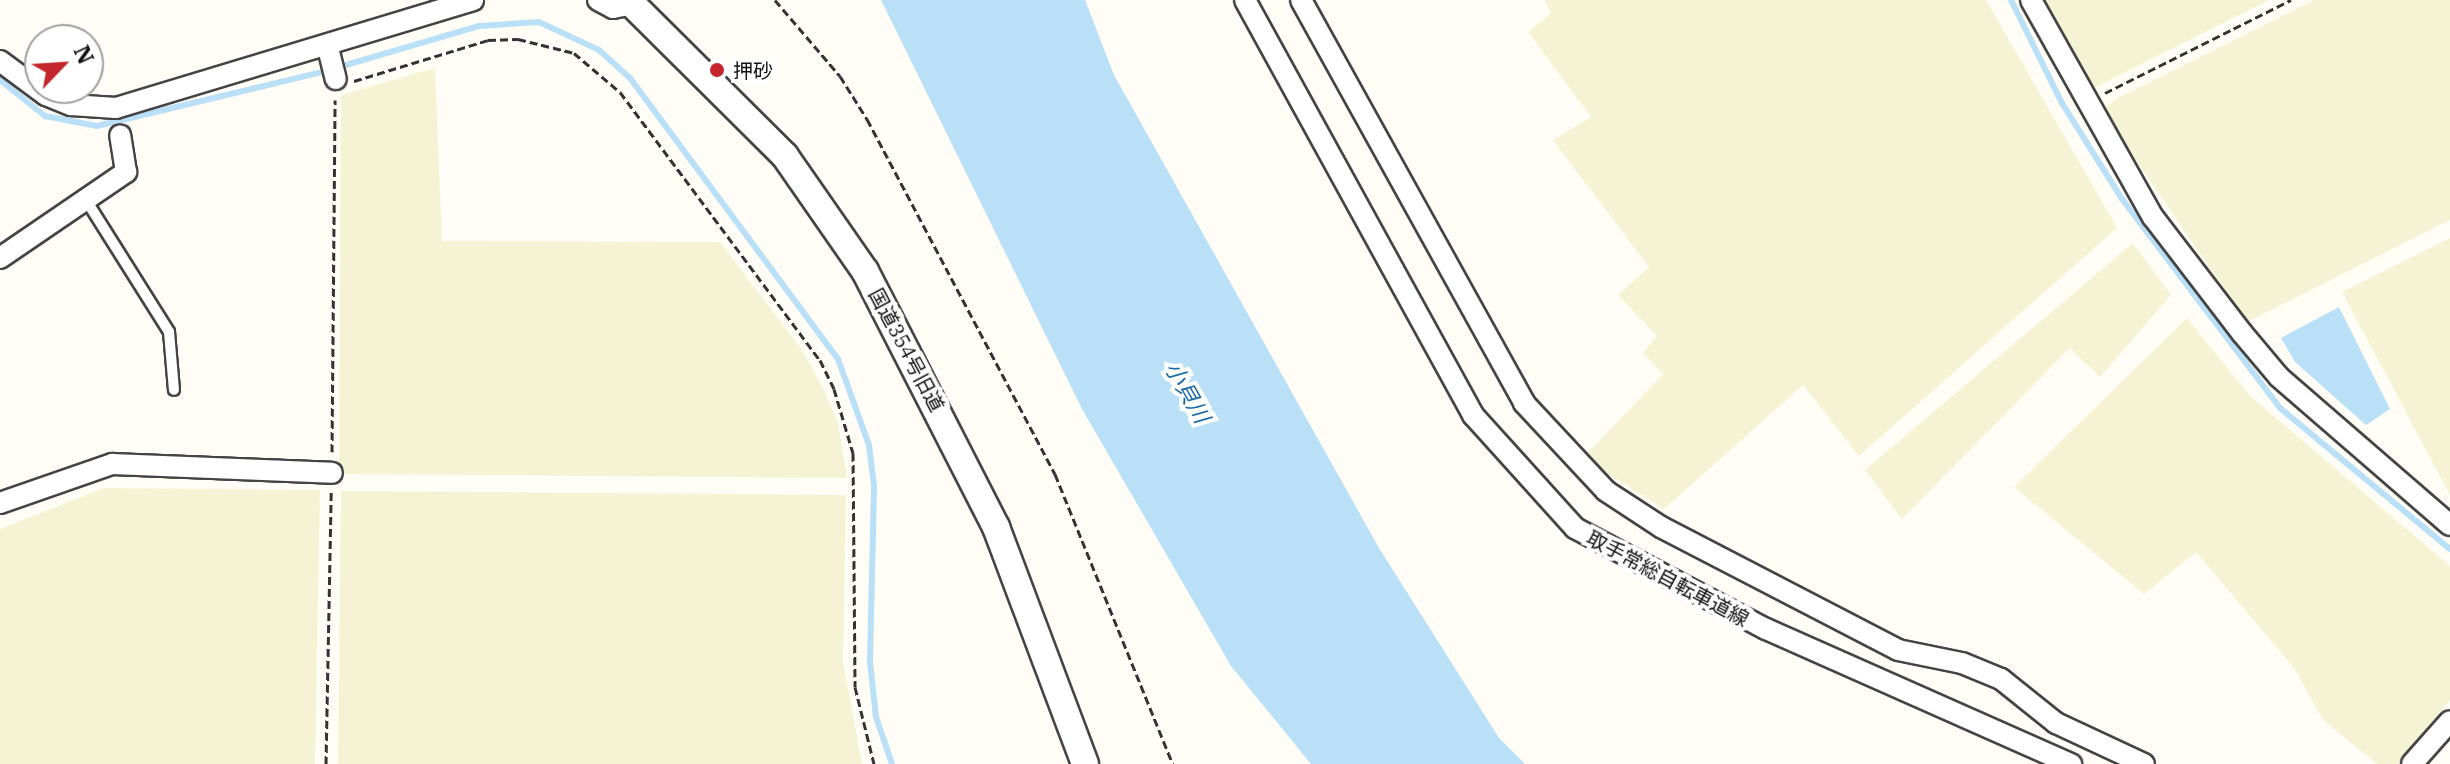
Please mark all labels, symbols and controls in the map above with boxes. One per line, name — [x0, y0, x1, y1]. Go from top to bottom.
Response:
north arrow — [24, 24, 104, 104]
text: N — [68, 40, 101, 69]
place label: 押砂 — [733, 58, 773, 82]
marker: 押砂 — [708, 61, 726, 79]
street label: 国道354号旧道 — [864, 284, 950, 416]
water label: 小貝川 — [1160, 357, 1216, 427]
street label: 取手常総自転車道線 — [1583, 525, 1753, 631]

